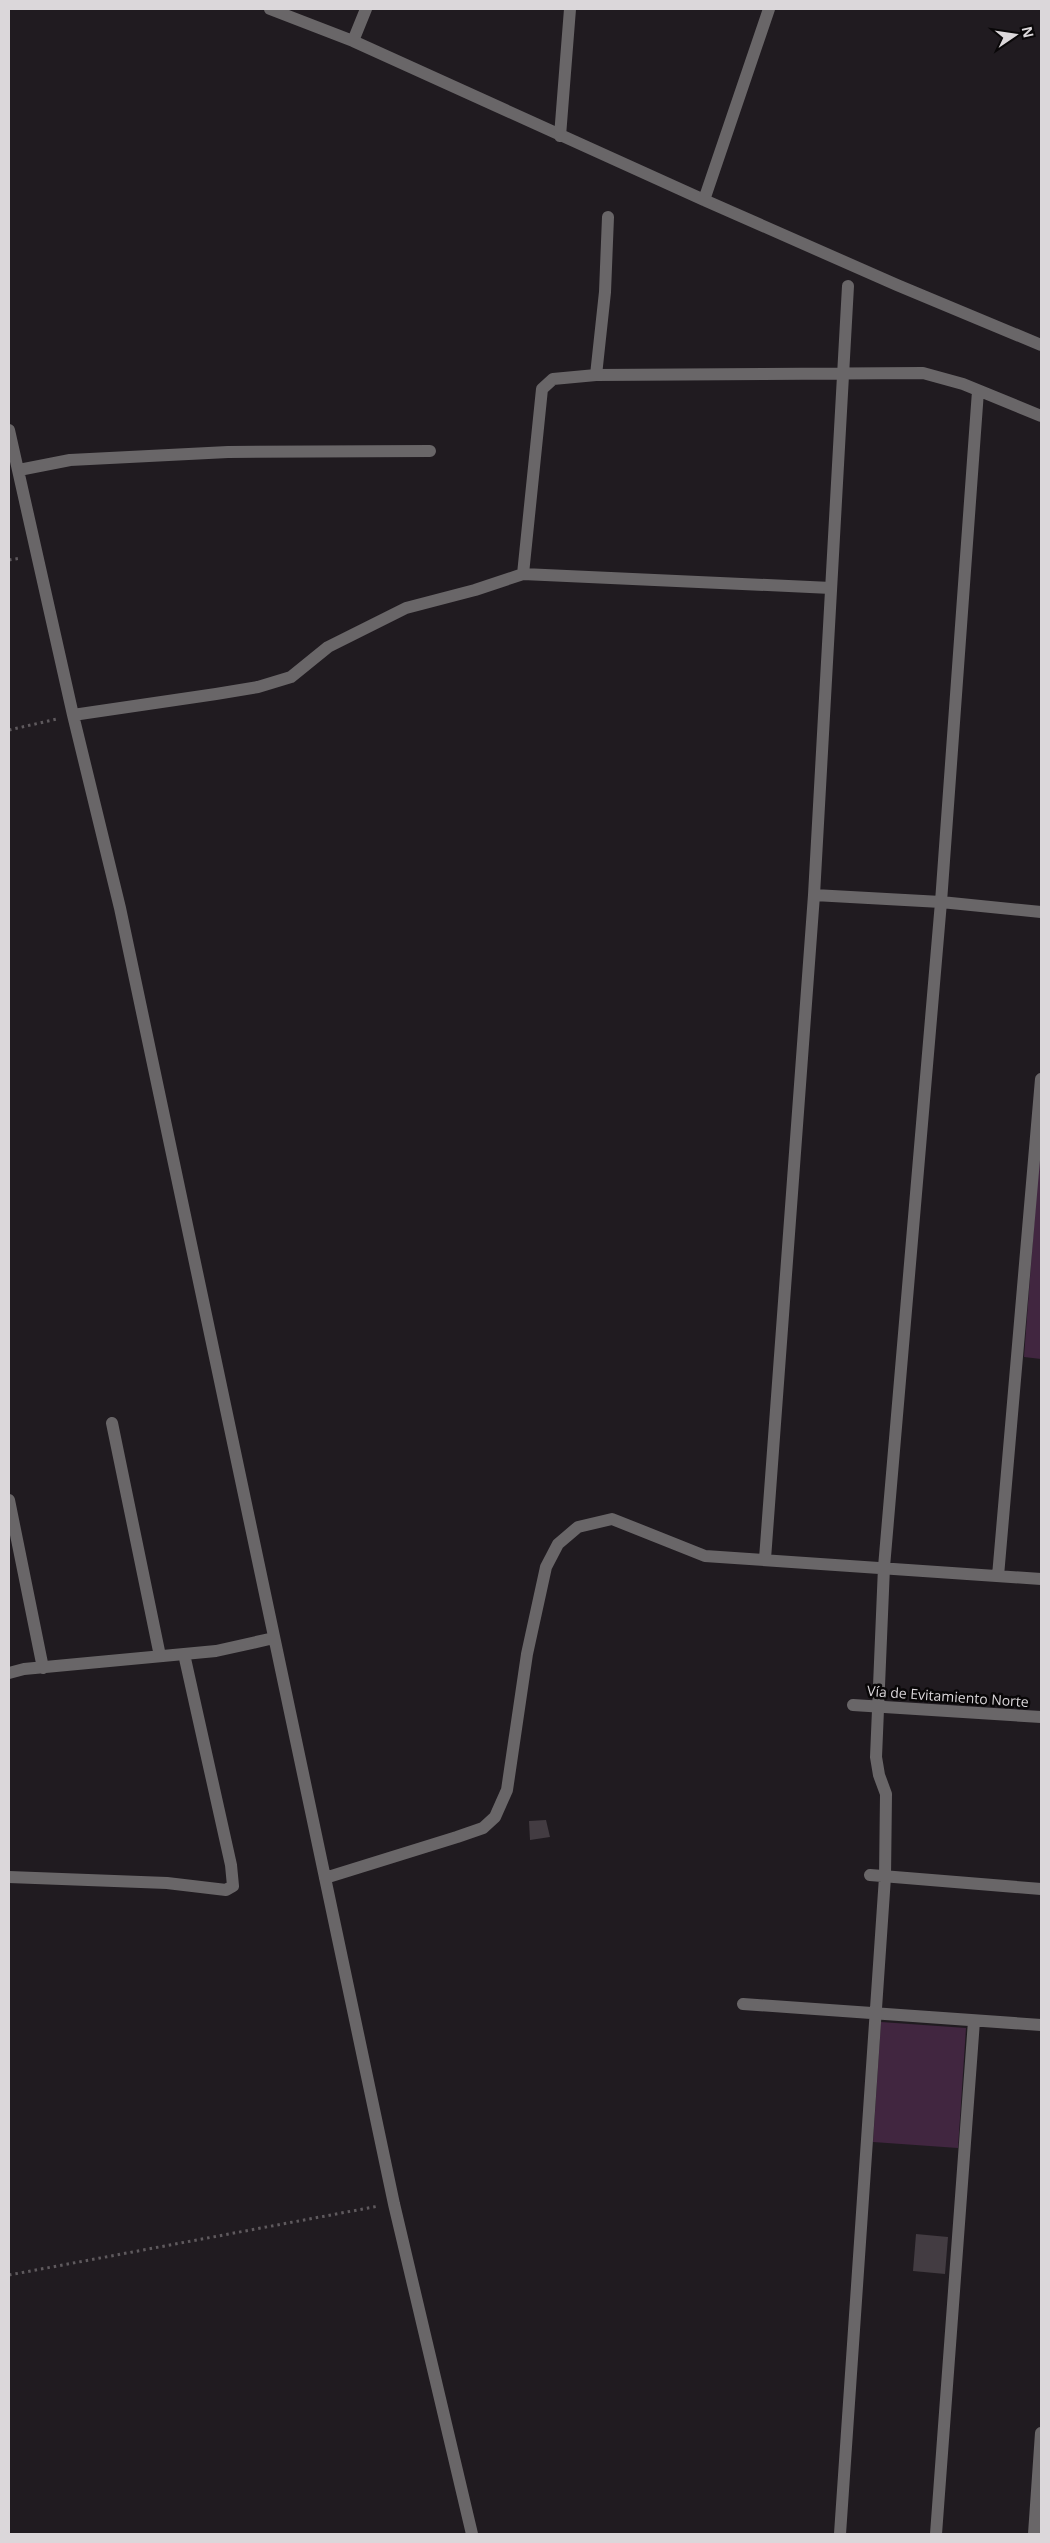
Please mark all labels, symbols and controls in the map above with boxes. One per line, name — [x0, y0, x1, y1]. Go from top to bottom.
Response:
north arrow — [990, 10, 1040, 60]
text: N — [1018, 24, 1039, 40]
street label: Vía de Evitamiento Norte — [867, 1681, 1030, 1711]

